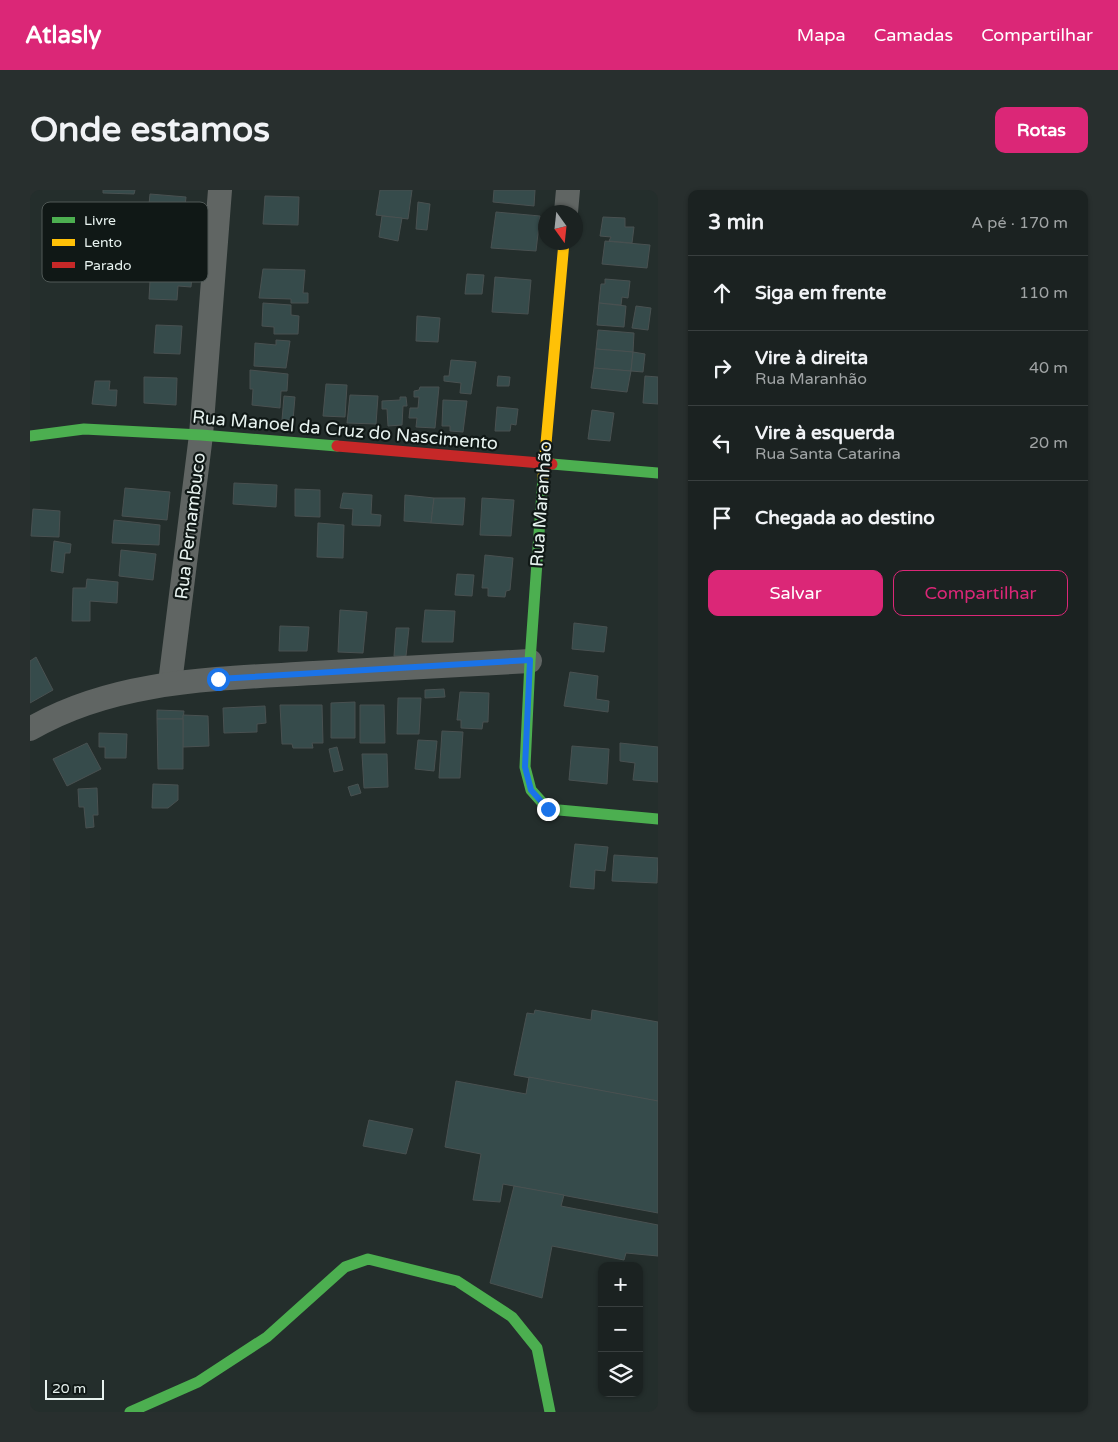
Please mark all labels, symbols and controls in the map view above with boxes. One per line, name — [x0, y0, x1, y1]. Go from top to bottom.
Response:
text: Atlasly — [25, 21, 101, 50]
text: Mapa — [797, 24, 846, 46]
text: Camadas — [874, 24, 953, 46]
text: Compartilhar — [981, 24, 1093, 46]
button: Rotas — [995, 107, 1088, 153]
text: Onde estamos — [30, 109, 270, 151]
legend — [42, 202, 208, 282]
north arrow — [538, 205, 583, 250]
text: 3 min — [708, 210, 764, 235]
text: Livre — [84, 212, 116, 229]
text: A pé · 170 m — [971, 213, 1068, 233]
text: Lento — [84, 234, 122, 251]
text: Parado — [84, 257, 132, 274]
icon: ahead — [708, 279, 736, 307]
text: Siga em frente — [755, 282, 886, 304]
text: 110 m — [1019, 283, 1068, 303]
text: Vire à direita — [755, 347, 868, 369]
icon: right — [708, 354, 736, 382]
text: 40 m — [1029, 358, 1068, 378]
text: Rua Maranhão — [755, 369, 867, 389]
street label: Rua Manoel da Cruz do Nascimento — [191, 406, 499, 454]
text: Vire à esquerda — [755, 422, 895, 444]
icon: left — [708, 429, 736, 457]
text: 20 m — [1029, 433, 1068, 453]
street label: Rua Maranhão — [526, 440, 556, 568]
text: Rua Santa Catarina — [755, 444, 901, 464]
street label: Rua Pernambuco — [170, 451, 210, 601]
icon: arrive — [708, 504, 736, 532]
text: Chegada ao destino — [755, 507, 935, 529]
button: Salvar — [708, 570, 883, 616]
button: Compartilhar — [893, 570, 1068, 616]
route start — [207, 668, 230, 691]
route end — [537, 798, 560, 821]
map controls — [598, 1262, 643, 1397]
button: + — [598, 1262, 643, 1307]
button: − — [598, 1307, 643, 1352]
button: layers — [598, 1352, 643, 1397]
scale bar — [45, 1377, 104, 1400]
text: 20 m — [52, 1380, 86, 1397]

